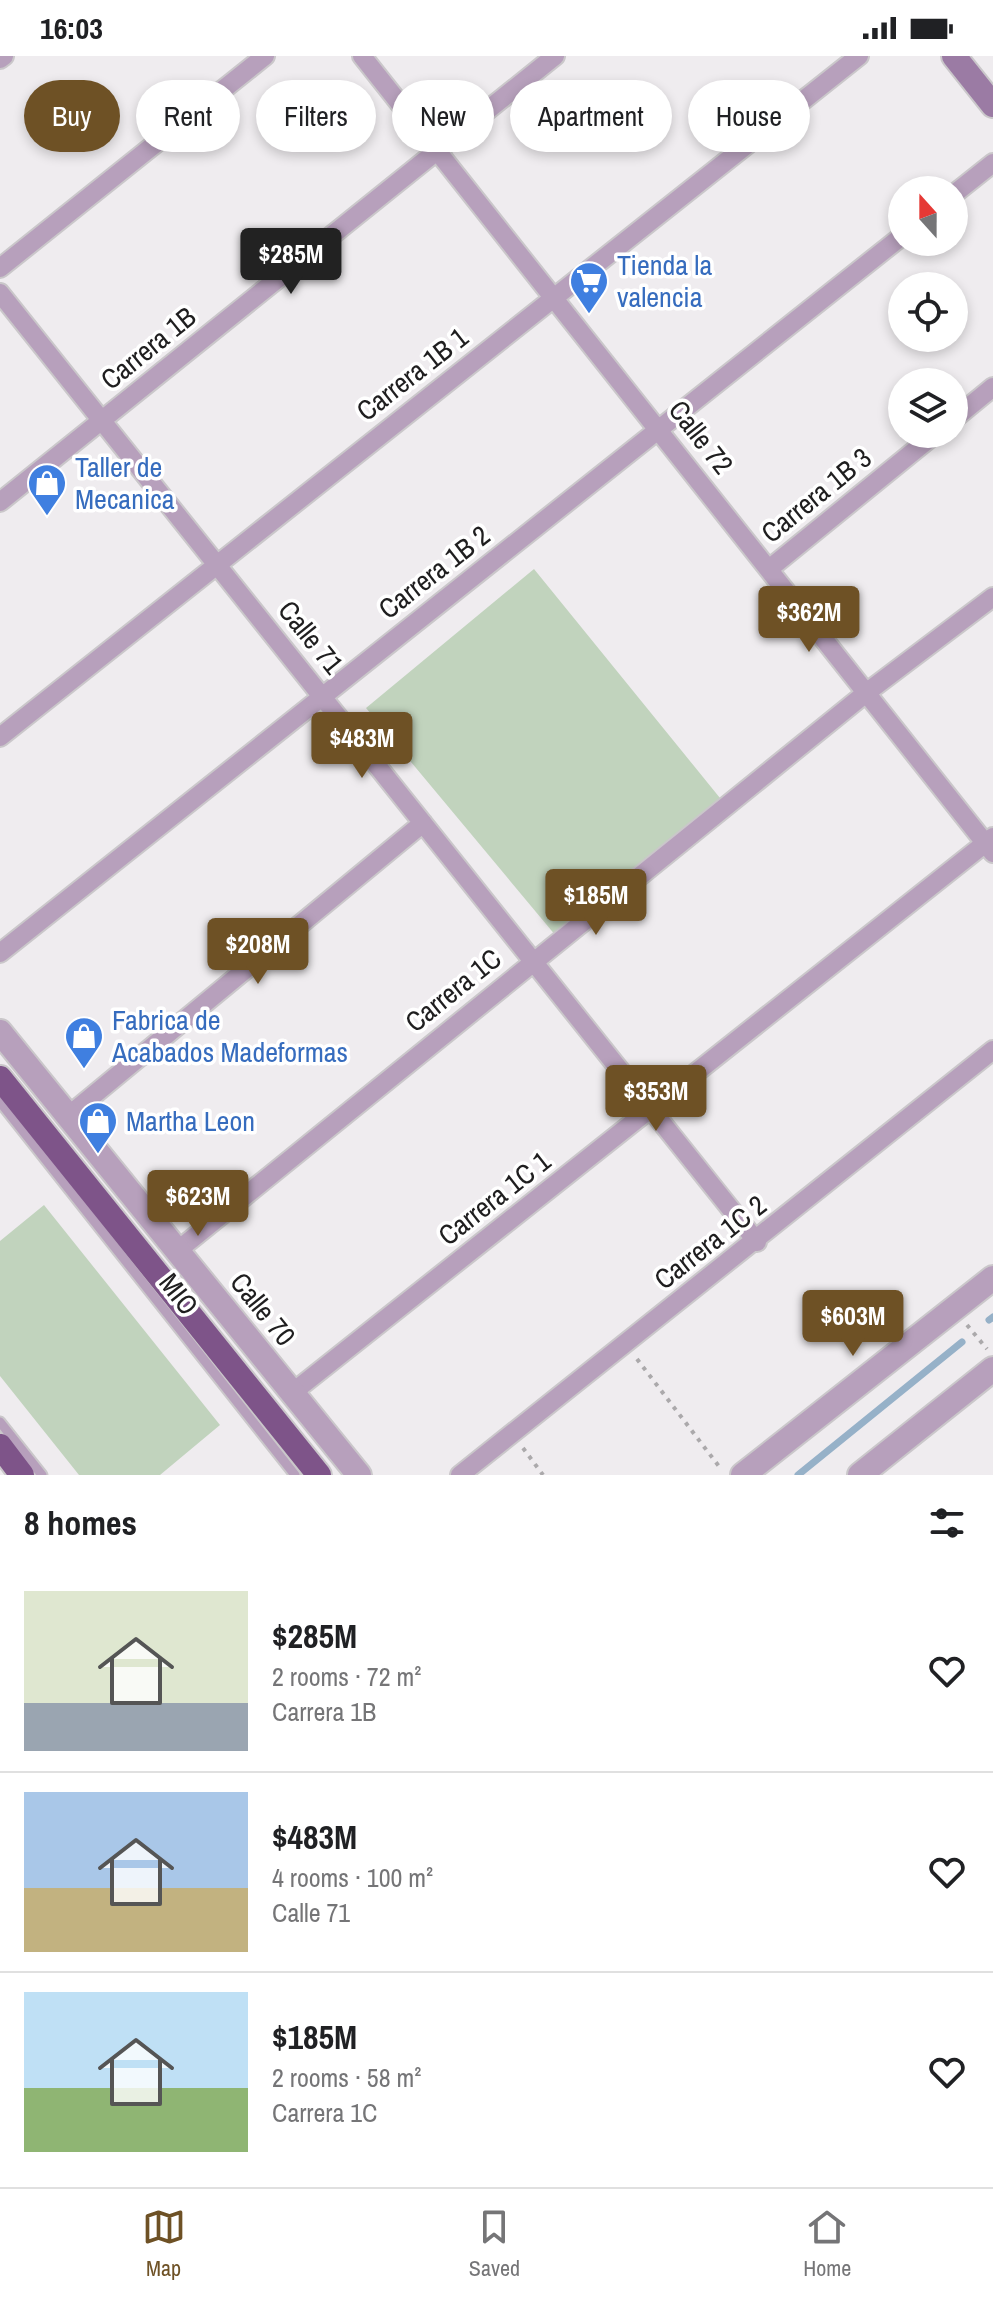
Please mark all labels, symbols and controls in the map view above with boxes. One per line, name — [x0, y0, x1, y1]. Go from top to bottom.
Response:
text: 16:03 — [40, 8, 103, 48]
chip: Buy — [24, 80, 120, 152]
chip: Rent — [136, 80, 240, 152]
chip: Filters — [256, 80, 376, 152]
chip: New — [392, 80, 494, 152]
chip: Apartment — [510, 80, 672, 152]
chip: House — [688, 80, 810, 152]
north arrow — [888, 176, 968, 256]
map controls — [888, 176, 968, 448]
pin: $285M — [235, 228, 347, 296]
text: $285M — [258, 236, 324, 271]
place label: Tienda la valencia — [617, 246, 712, 316]
supermarket icon: Tienda la valencia — [568, 260, 610, 315]
button: locate — [888, 272, 968, 352]
street label: Carrera 1B — [92, 298, 204, 398]
street label: Carrera 1B 1 — [349, 318, 476, 429]
button: layers — [888, 368, 968, 448]
street label: Calle 72 — [660, 392, 742, 482]
street label: Carrera 1B 3 — [753, 439, 879, 551]
place label: Taller de Mecanica — [75, 448, 175, 518]
shop icon: Taller de Mecanica — [26, 462, 68, 517]
street label: Carrera 1B 2 — [371, 517, 497, 627]
pin: $362M — [753, 586, 865, 654]
street label: Calle 71 — [270, 592, 352, 682]
text: $362M — [776, 594, 842, 629]
pin: $483M — [306, 712, 418, 780]
text: $483M — [329, 720, 395, 755]
pin: $185M — [540, 869, 652, 937]
text: $185M — [563, 877, 629, 912]
pin: $208M — [202, 918, 314, 986]
text: $208M — [225, 926, 291, 961]
street label: Carrera 1C — [397, 940, 509, 1040]
place label: Fabrica de Acabados Madeformas — [111, 1001, 348, 1071]
shop icon: Fabrica de Acabados Madeformas — [63, 1015, 105, 1070]
pin: $353M — [600, 1065, 712, 1133]
text: $353M — [623, 1073, 689, 1108]
shop icon: Martha Leon — [77, 1100, 119, 1155]
place label: Martha Leon — [126, 1102, 255, 1140]
street label: Carrera 1C 1 — [430, 1142, 558, 1254]
pin: $623M — [142, 1170, 254, 1238]
text: $623M — [165, 1178, 231, 1213]
street label: Carrera 1C 2 — [646, 1186, 774, 1298]
street label: Calle 70 — [222, 1264, 304, 1354]
street label: MIO — [151, 1265, 207, 1323]
pin: $603M — [797, 1290, 909, 1358]
text: $603M — [820, 1298, 886, 1333]
text: 8 homes — [24, 1500, 137, 1546]
icon: filters — [925, 1501, 969, 1545]
text: $285M — [272, 1613, 357, 1659]
icon: home — [88, 1623, 184, 1719]
icon: heart — [925, 1649, 969, 1693]
text: 2 rooms · 72 m² — [272, 1659, 421, 1694]
text: Carrera 1B — [272, 1694, 376, 1729]
text: $483M — [272, 1814, 357, 1860]
icon: home — [88, 1824, 184, 1920]
icon: heart — [925, 1850, 969, 1894]
text: 4 rooms · 100 m² — [272, 1860, 433, 1895]
text: Calle 71 — [272, 1895, 350, 1930]
text: $185M — [272, 2014, 357, 2060]
icon: home — [88, 2024, 184, 2120]
icon: heart — [925, 2050, 969, 2094]
text: 2 rooms · 58 m² — [272, 2060, 421, 2095]
text: Carrera 1C — [272, 2095, 377, 2130]
tab: Map — [142, 2205, 186, 2283]
tab: Saved — [469, 2205, 520, 2283]
tab: Home — [803, 2205, 851, 2283]

